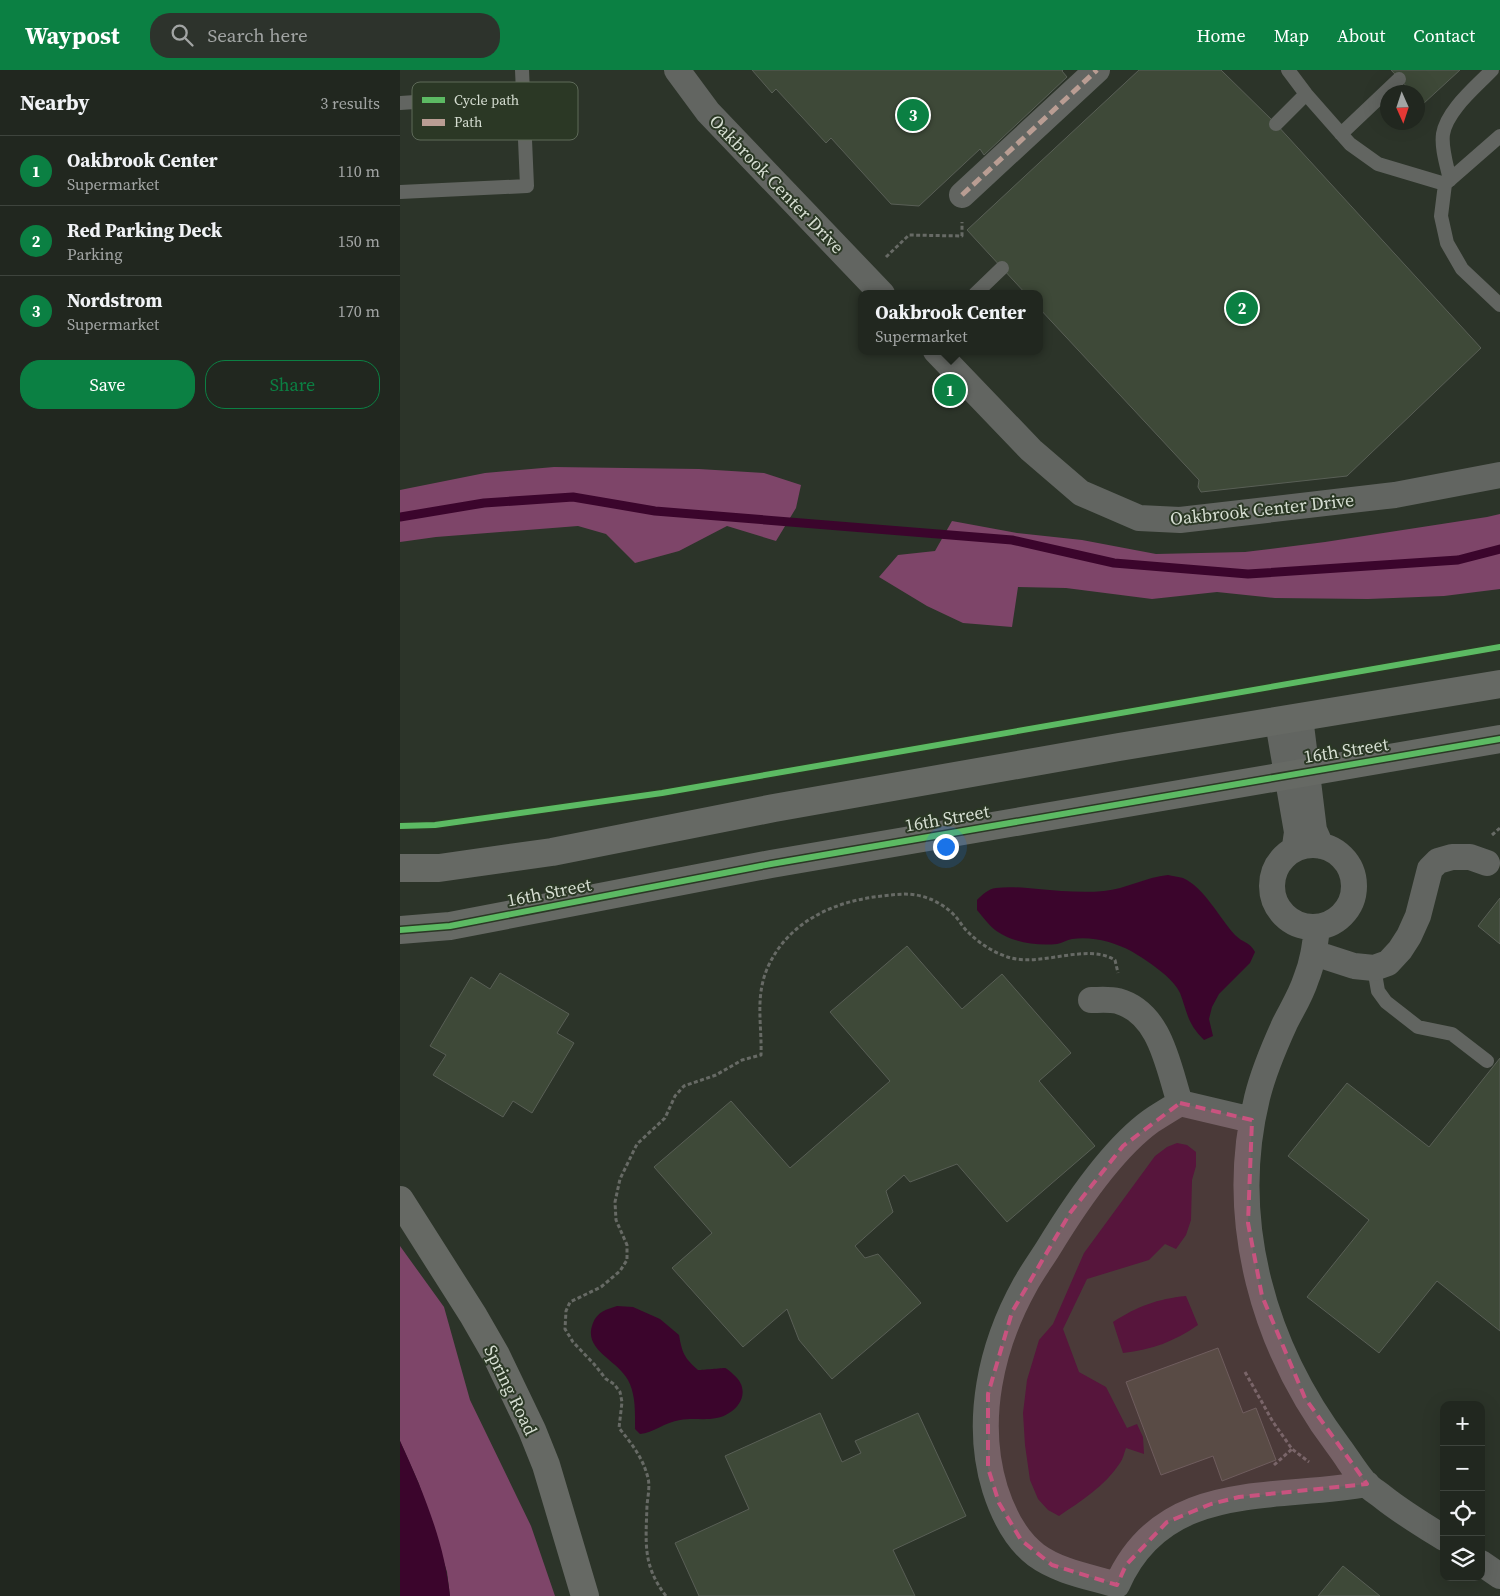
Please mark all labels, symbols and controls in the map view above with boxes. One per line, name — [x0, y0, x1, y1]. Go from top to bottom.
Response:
search box — [150, 13, 500, 58]
text: Waypost — [25, 19, 120, 52]
icon: search — [168, 21, 196, 49]
text: Search here — [208, 22, 308, 48]
text: Home — [1197, 23, 1246, 48]
text: Map — [1274, 23, 1309, 48]
text: About — [1337, 23, 1385, 48]
text: Contact — [1413, 23, 1475, 48]
legend — [412, 82, 578, 140]
north arrow — [1380, 85, 1425, 130]
text: Nearby — [20, 88, 90, 117]
text: Cycle path — [454, 90, 519, 110]
text: 3 results — [320, 92, 380, 114]
pin: 3 — [897, 96, 929, 134]
street label: Oakbrook Center Drive — [704, 109, 850, 259]
text: Path — [454, 112, 482, 132]
text: Oakbrook Center — [67, 147, 218, 173]
text: 1 — [32, 160, 40, 182]
text: 110 m — [338, 160, 380, 182]
text: Supermarket — [67, 173, 159, 195]
text: Red Parking Deck — [67, 217, 222, 243]
text: 2 — [32, 230, 40, 252]
text: 150 m — [338, 230, 380, 252]
text: Parking — [67, 243, 123, 265]
text: Nordstrom — [67, 287, 163, 313]
pin: 2 — [1226, 289, 1258, 327]
popup — [858, 290, 1043, 355]
text: Oakbrook Center — [875, 299, 1026, 325]
text: 3 — [32, 300, 40, 322]
text: 170 m — [338, 300, 380, 322]
text: Supermarket — [67, 313, 159, 335]
text: Supermarket — [875, 325, 967, 347]
button: Save — [20, 360, 195, 409]
button: Share — [205, 360, 380, 409]
pin: 1 — [934, 371, 966, 409]
street label: Oakbrook Center Drive — [1169, 487, 1355, 531]
street label: 16th Street — [1302, 731, 1390, 769]
street label: 16th Street — [903, 798, 991, 838]
your location — [933, 834, 959, 860]
street label: 16th Street — [505, 872, 593, 912]
street label: Spring Road — [478, 1341, 544, 1439]
map controls — [1440, 1401, 1485, 1581]
button: + — [1440, 1401, 1485, 1446]
button: − — [1440, 1446, 1485, 1491]
button: locate — [1440, 1491, 1485, 1536]
button: layers — [1440, 1536, 1485, 1581]

